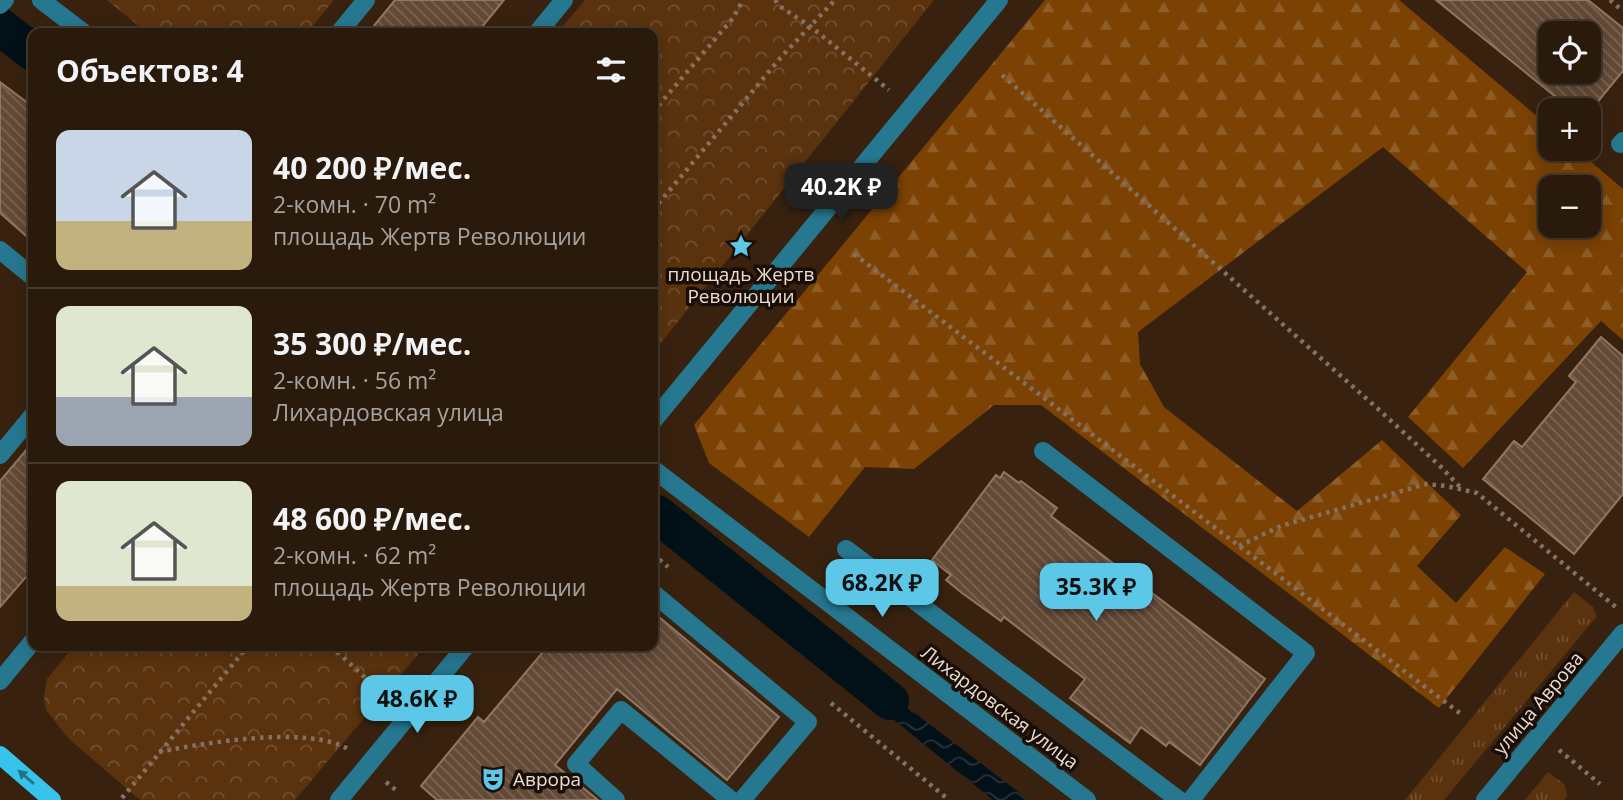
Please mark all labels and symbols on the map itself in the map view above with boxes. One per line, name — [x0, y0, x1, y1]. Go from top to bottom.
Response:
pin: 40.2K ₽ — [776, 164, 906, 223]
place icon: площадь Жертв Революции — [727, 232, 755, 260]
place label: площадь Жертв Революции — [668, 261, 815, 309]
pin: 68.2K ₽ — [817, 560, 947, 619]
pin: 35.3K ₽ — [1031, 564, 1161, 623]
street label: Лихардовская улица — [916, 639, 1084, 775]
street label: улица Аврова — [1487, 646, 1589, 760]
pin: 48.6K ₽ — [352, 676, 482, 735]
theatre icon: Аврора — [479, 765, 507, 793]
place label: Аврора — [513, 766, 581, 792]
one-way arrow — [18, 770, 35, 786]

